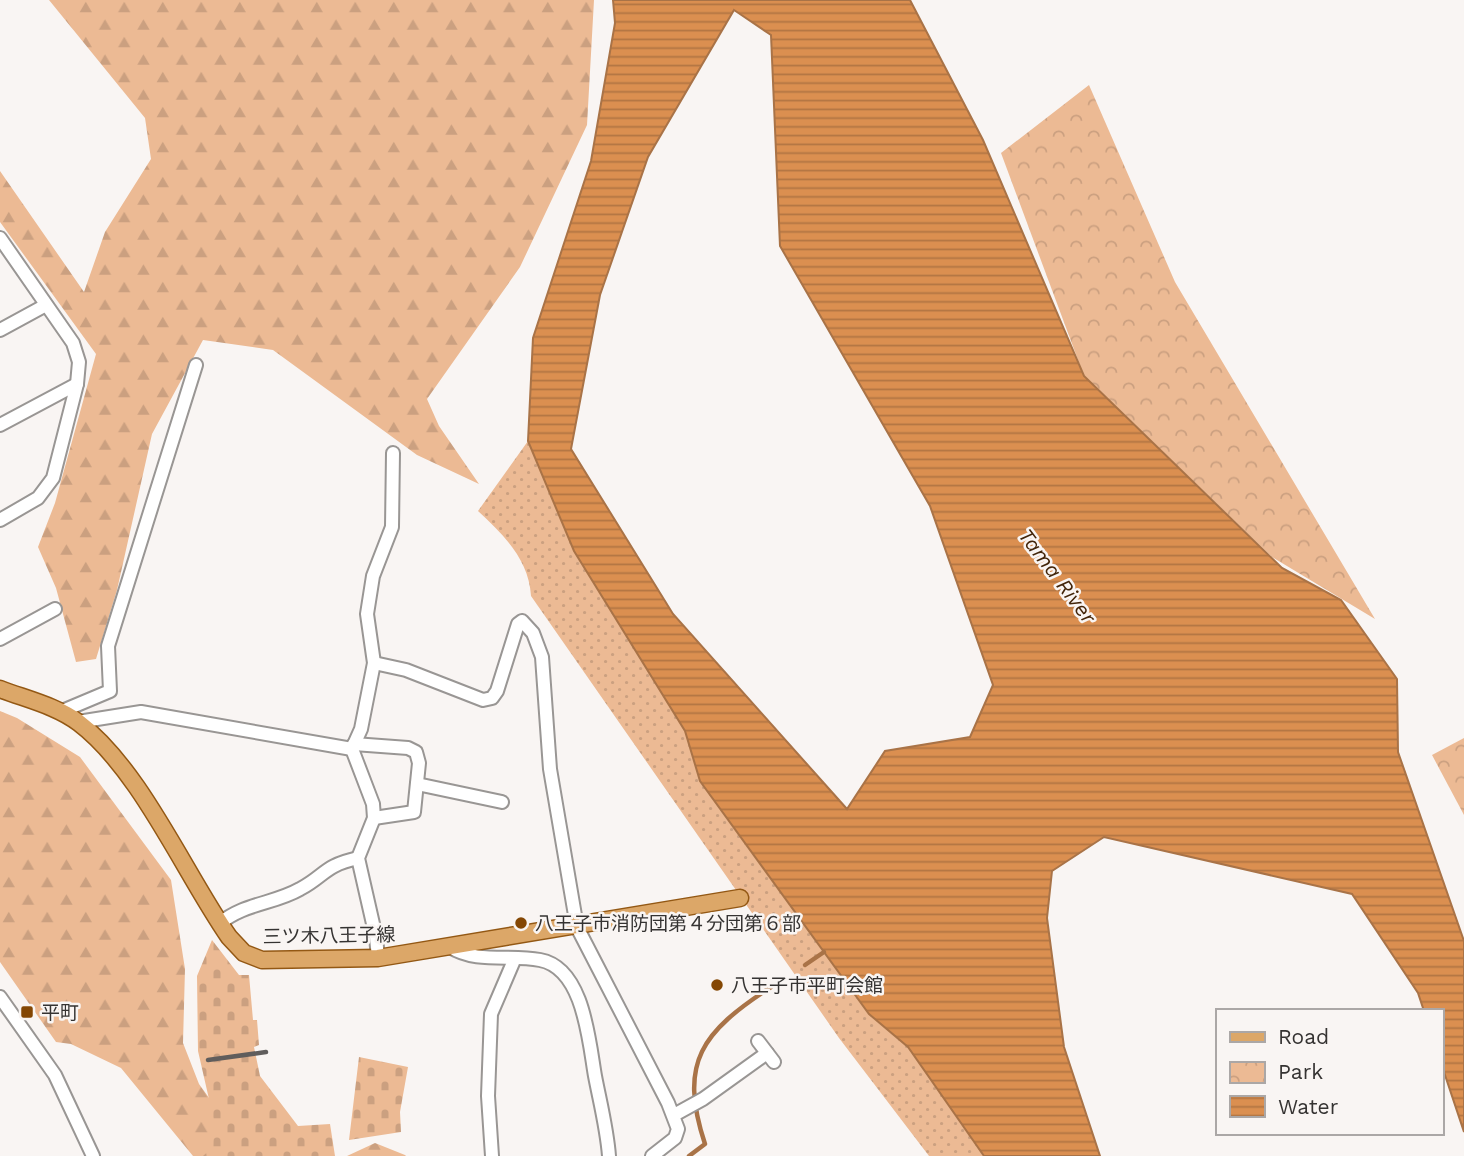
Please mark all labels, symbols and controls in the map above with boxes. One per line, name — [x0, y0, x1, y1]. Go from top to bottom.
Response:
water label: Tama River — [1014, 523, 1102, 629]
place label: 八王子市消防団第４分団第６部 — [535, 912, 801, 935]
marker: 八王子市消防団第４分団第６部 — [513, 915, 529, 931]
street label: 三ツ木八王子線 — [262, 923, 396, 948]
place label: 八王子市平町会館 — [731, 974, 883, 997]
marker: 八王子市平町会館 — [709, 977, 725, 993]
place label: 平町 — [41, 1001, 79, 1024]
marker: 平町 — [19, 1004, 35, 1020]
legend — [1216, 1009, 1443, 1135]
text: Road — [1278, 1024, 1329, 1049]
text: Park — [1278, 1059, 1323, 1084]
text: Water — [1278, 1094, 1339, 1119]

